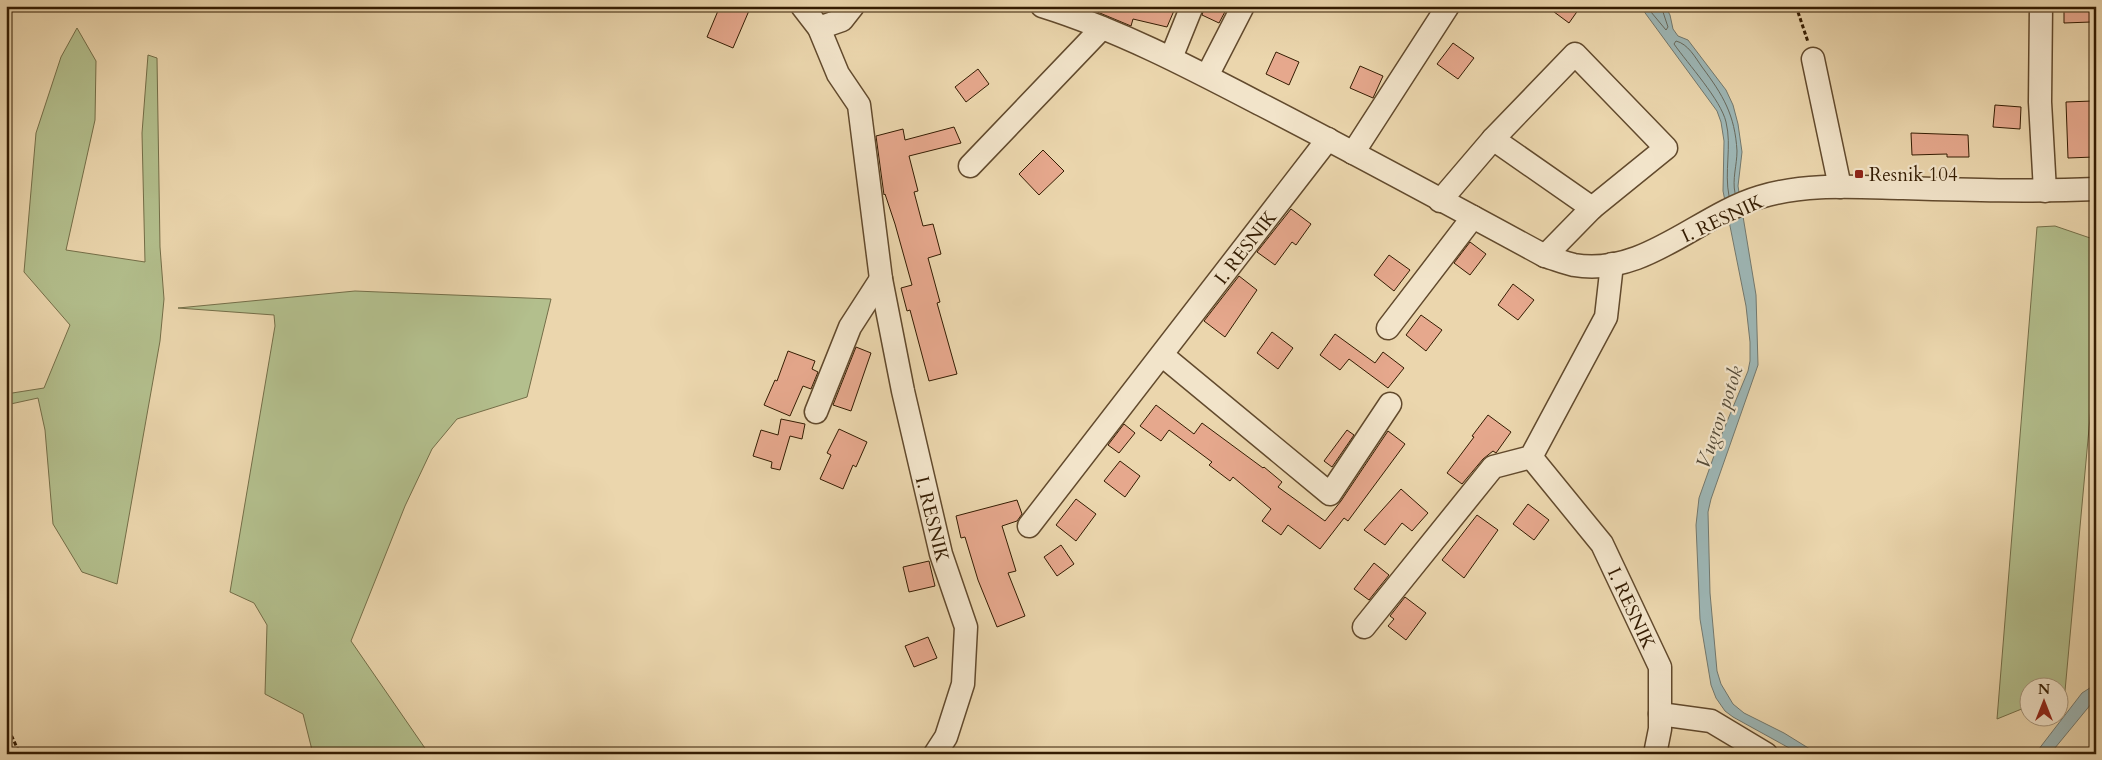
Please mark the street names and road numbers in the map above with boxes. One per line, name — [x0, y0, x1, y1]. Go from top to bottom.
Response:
street label: I. RESNIK — [1677, 188, 1768, 249]
street label: I. RESNIK — [1209, 204, 1284, 290]
street label: I. RESNIK — [909, 474, 955, 566]
street label: I. RESNIK — [1601, 563, 1662, 654]

